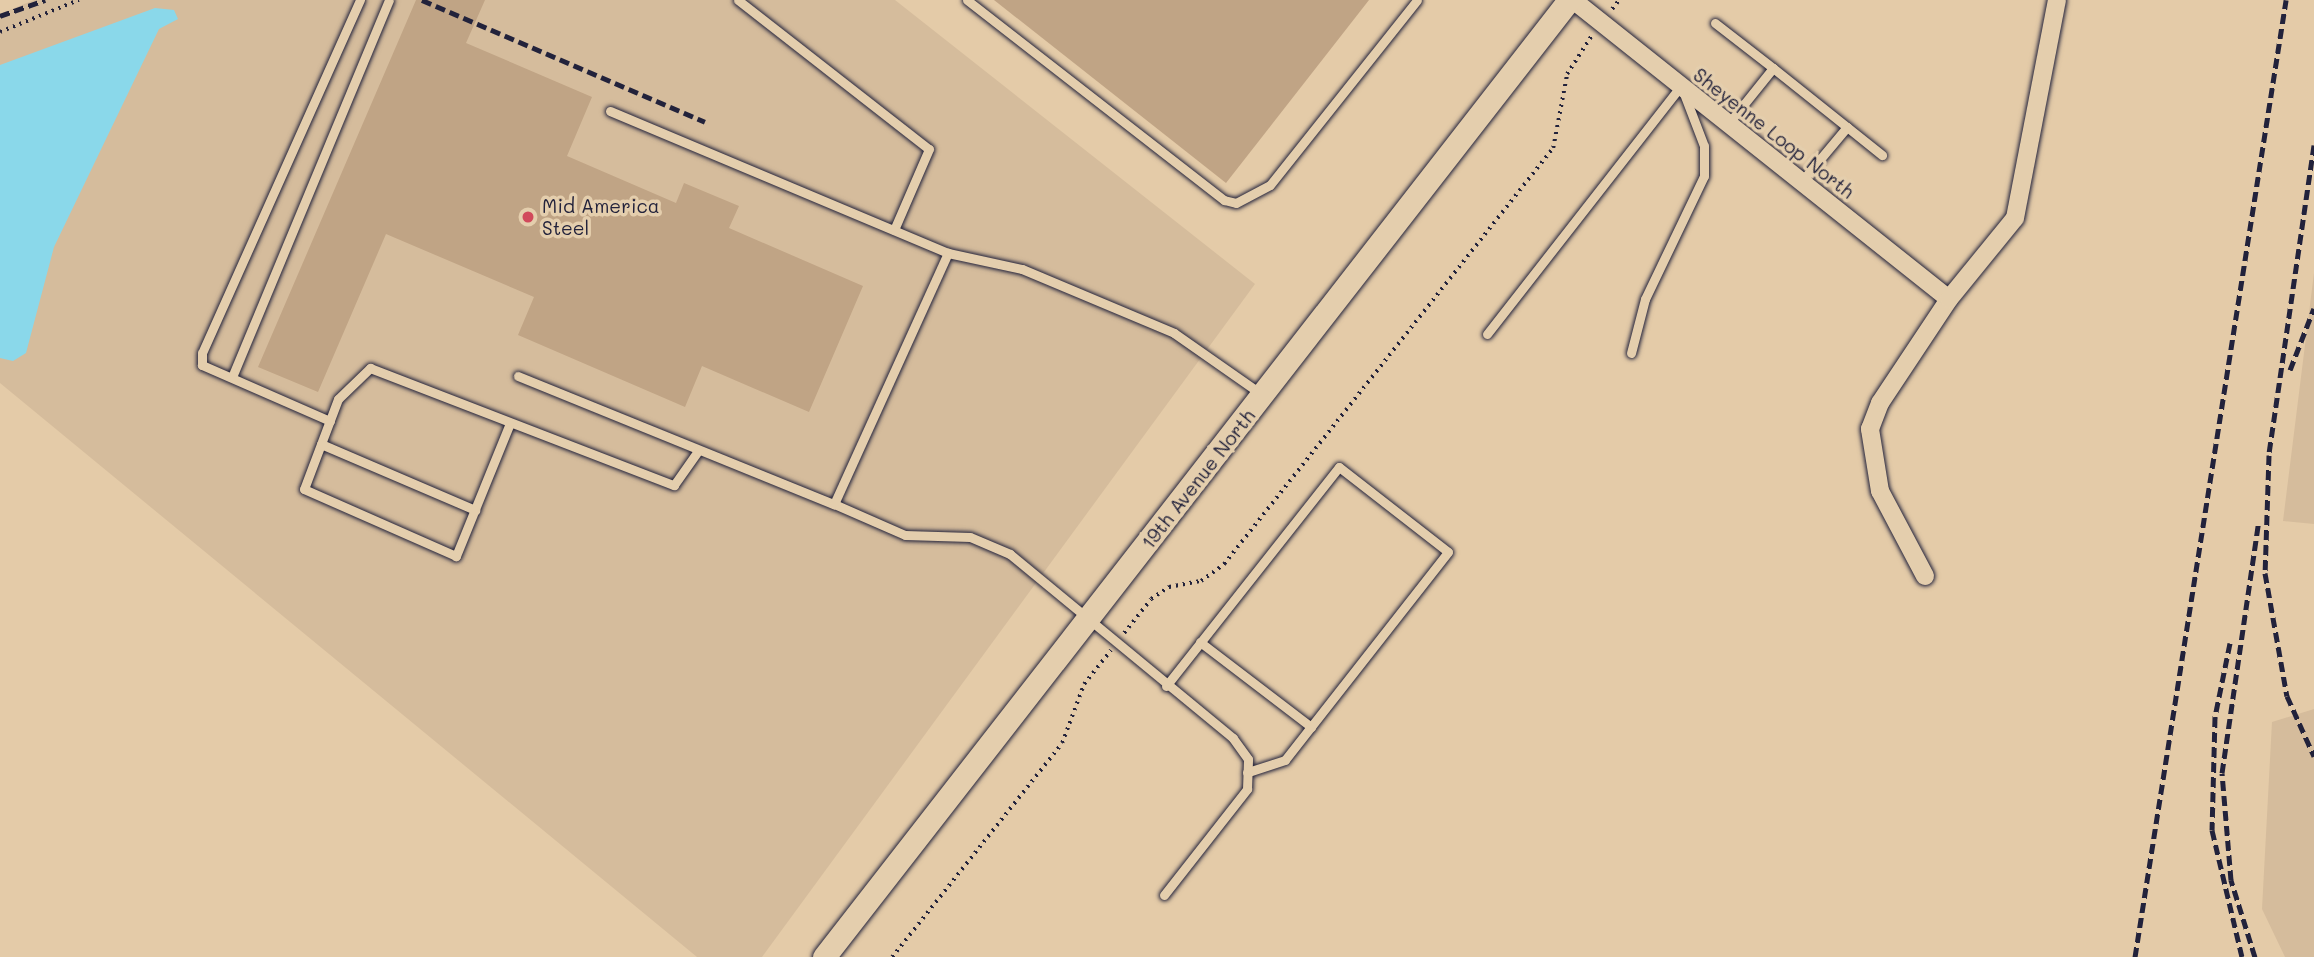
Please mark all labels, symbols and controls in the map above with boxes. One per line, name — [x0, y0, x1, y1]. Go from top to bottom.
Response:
street label: Sheyenne Loop North — [1689, 63, 1859, 203]
place label: Mid America Steel — [542, 195, 659, 239]
marker: Mid America Steel — [520, 209, 536, 225]
street label: 19th Avenue North — [1137, 405, 1259, 553]

